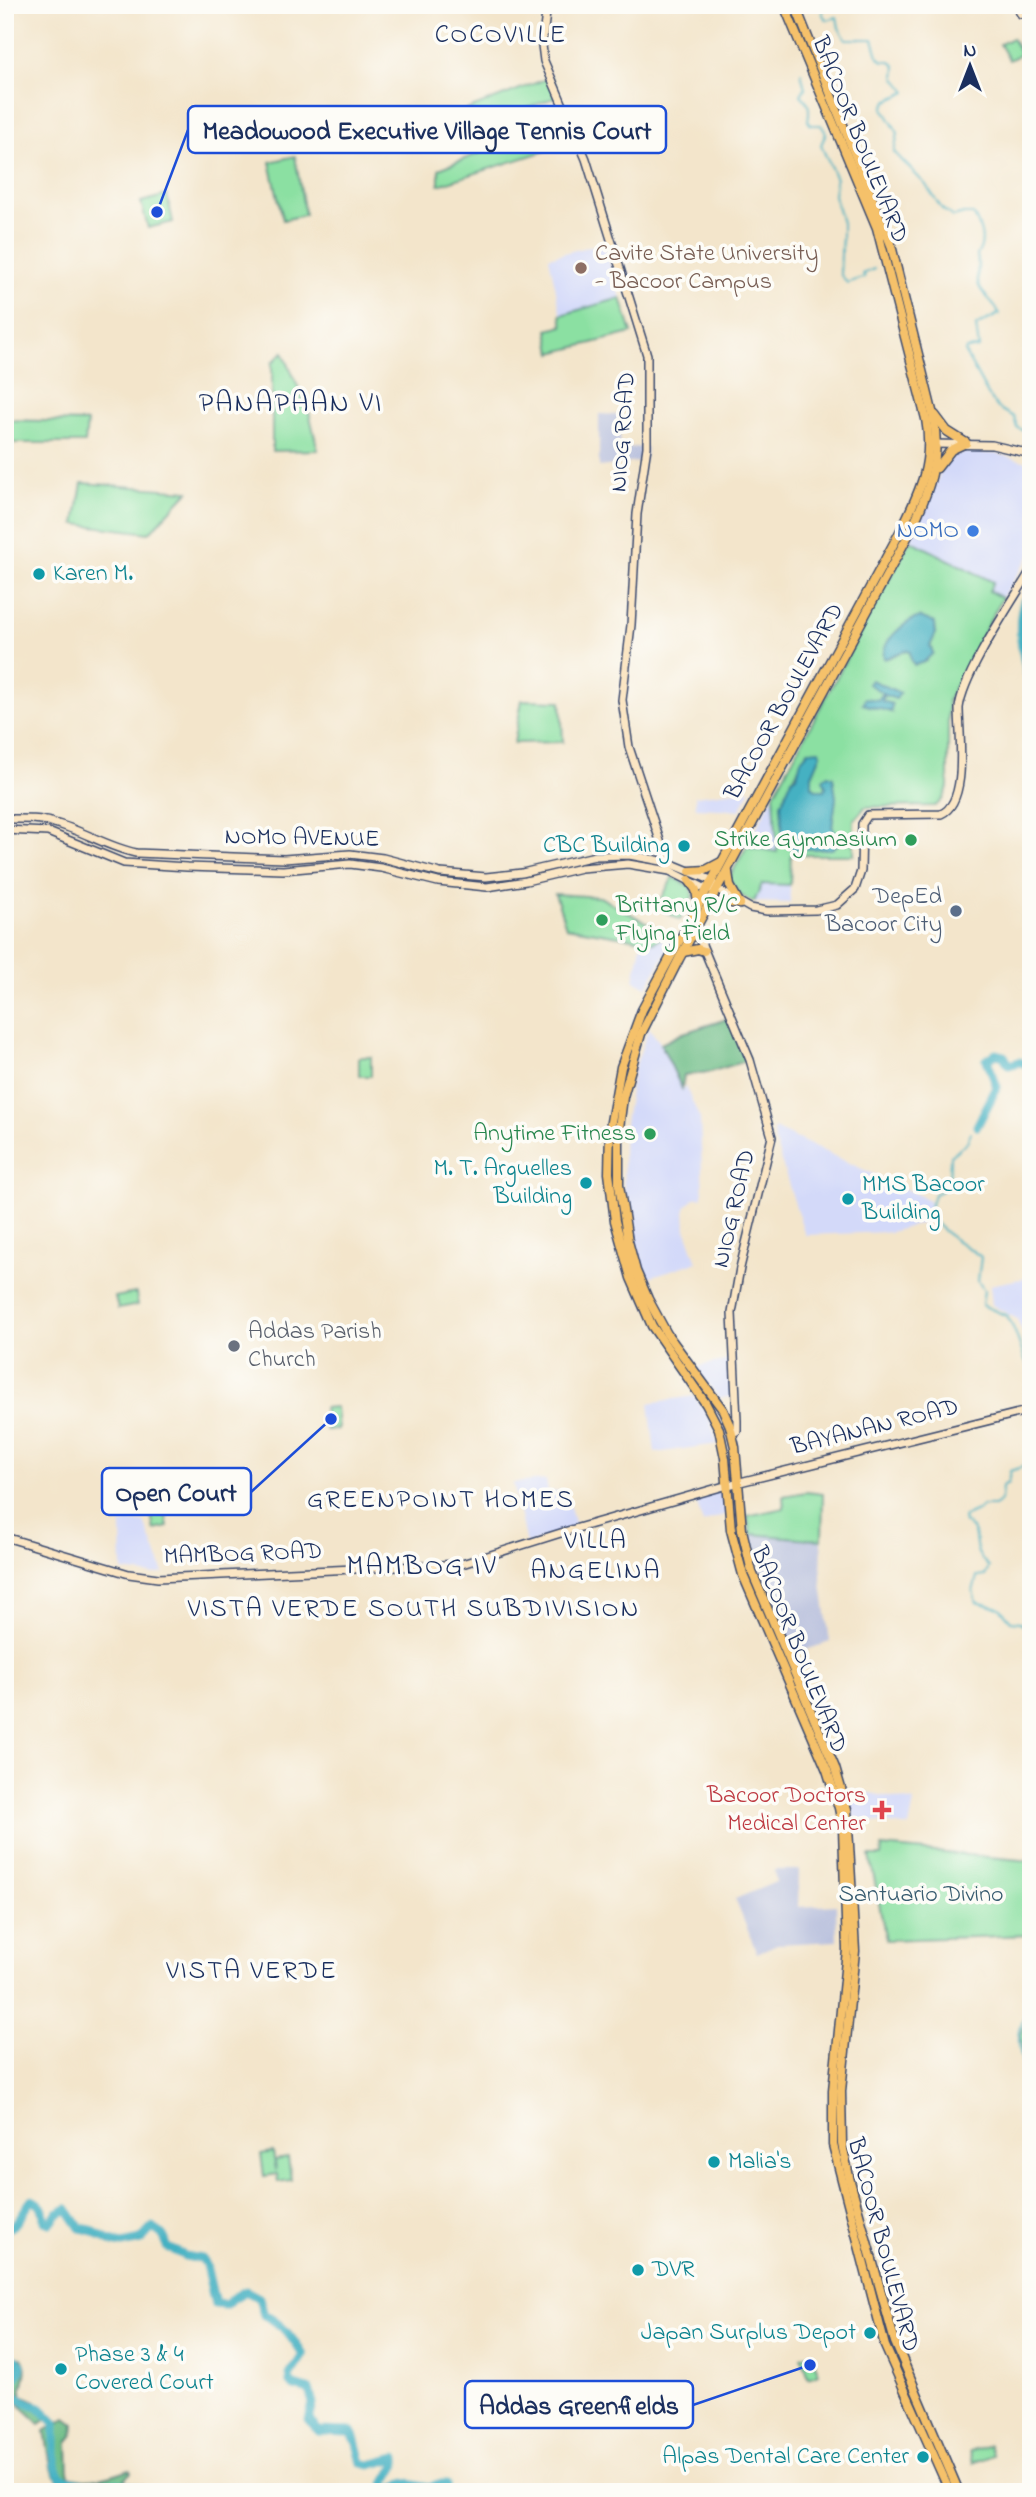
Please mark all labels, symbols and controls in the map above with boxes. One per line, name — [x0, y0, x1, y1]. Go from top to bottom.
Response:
district label: COCOVILLE — [435, 17, 567, 55]
street label: BACOOR BOULEVARD — [801, 30, 916, 249]
north arrow — [934, 32, 1004, 102]
text: N — [964, 38, 977, 65]
callout: Meadowood Executive Village Tennis Court — [188, 106, 666, 153]
text: Meadowood Executive Village Tennis Court — [202, 114, 652, 153]
place label: Cavite State University - Bacoor Campus — [595, 237, 818, 300]
marker: Cavite State University - Bacoor Campus — [573, 260, 589, 276]
street label: NIOG ROAD — [602, 371, 646, 493]
district label: PANAPAAN VI — [199, 384, 383, 425]
place label: NOMO — [897, 514, 959, 549]
marker: NOMO — [965, 523, 981, 539]
place label: Karen M. — [53, 557, 133, 592]
marker: Karen M. — [31, 566, 47, 582]
street label: BACOOR BOULEVARD — [716, 597, 854, 808]
street label: NOMO AVENUE — [224, 820, 380, 858]
place label: Strike Gymnasium — [714, 823, 897, 859]
place label: CBC Building — [543, 829, 670, 864]
marker: Strike Gymnasium — [903, 832, 919, 848]
marker: CBC Building — [676, 838, 692, 854]
place label: DepEd Bacoor City — [824, 880, 942, 944]
place label: Brittany R/C Flying Field — [615, 889, 738, 953]
marker: DepEd Bacoor City — [948, 903, 964, 919]
marker: Brittany R/C Flying Field — [594, 912, 610, 928]
place label: Anytime Fitness — [473, 1117, 636, 1153]
marker: Anytime Fitness — [642, 1126, 658, 1142]
street label: NIOG ROAD — [704, 1146, 766, 1272]
place label: M. T. Arguelles Building — [433, 1152, 572, 1215]
place label: MMS Bacoor Building — [861, 1168, 985, 1231]
marker: M. T. Arguelles Building — [578, 1175, 594, 1191]
marker: MMS Bacoor Building — [840, 1191, 856, 1207]
place label: Addas Parish Church — [248, 1315, 382, 1378]
marker: Addas Parish Church — [226, 1338, 242, 1354]
street label: BAYANAN ROAD — [787, 1390, 962, 1466]
callout: Open Court — [102, 1468, 251, 1515]
text: Open Court — [115, 1476, 237, 1514]
district label: GREENPOINT HOMES — [307, 1482, 575, 1520]
district label: VILLA ANGELINA — [531, 1523, 661, 1591]
street label: MAMBOG ROAD — [163, 1535, 323, 1575]
street label: BACOOR BOULEVARD — [740, 1540, 855, 1759]
district label: MAMBOG IV — [347, 1547, 497, 1588]
district label: VISTA VERDE SOUTH SUBDIVISION — [187, 1591, 640, 1629]
place label: Bacoor Doctors Medical Center — [706, 1779, 867, 1842]
marker: Bacoor Doctors Medical Center — [872, 1800, 892, 1820]
park label: Santuario Divino — [839, 1878, 1003, 1913]
district label: VISTA VERDE — [165, 1953, 338, 1991]
street label: BACOOR BOULEVARD — [836, 2133, 927, 2356]
place label: Malia's — [728, 2145, 792, 2180]
marker: Malia's — [706, 2154, 722, 2170]
place label: DVR — [651, 2253, 695, 2288]
marker: DVR — [630, 2262, 646, 2278]
place label: Japan Surplus Depot — [641, 2316, 856, 2351]
marker: Japan Surplus Depot — [862, 2325, 878, 2341]
place label: Phase 3 & 4 Covered Court — [75, 2338, 214, 2401]
marker: Phase 3 & 4 Covered Court — [53, 2361, 69, 2377]
callout: Addas Greenfields — [465, 2381, 693, 2428]
text: Addas Greenfields — [479, 2389, 679, 2427]
place label: Alpas Dental Care Center — [662, 2440, 910, 2475]
marker: Alpas Dental Care Center — [915, 2449, 931, 2465]

